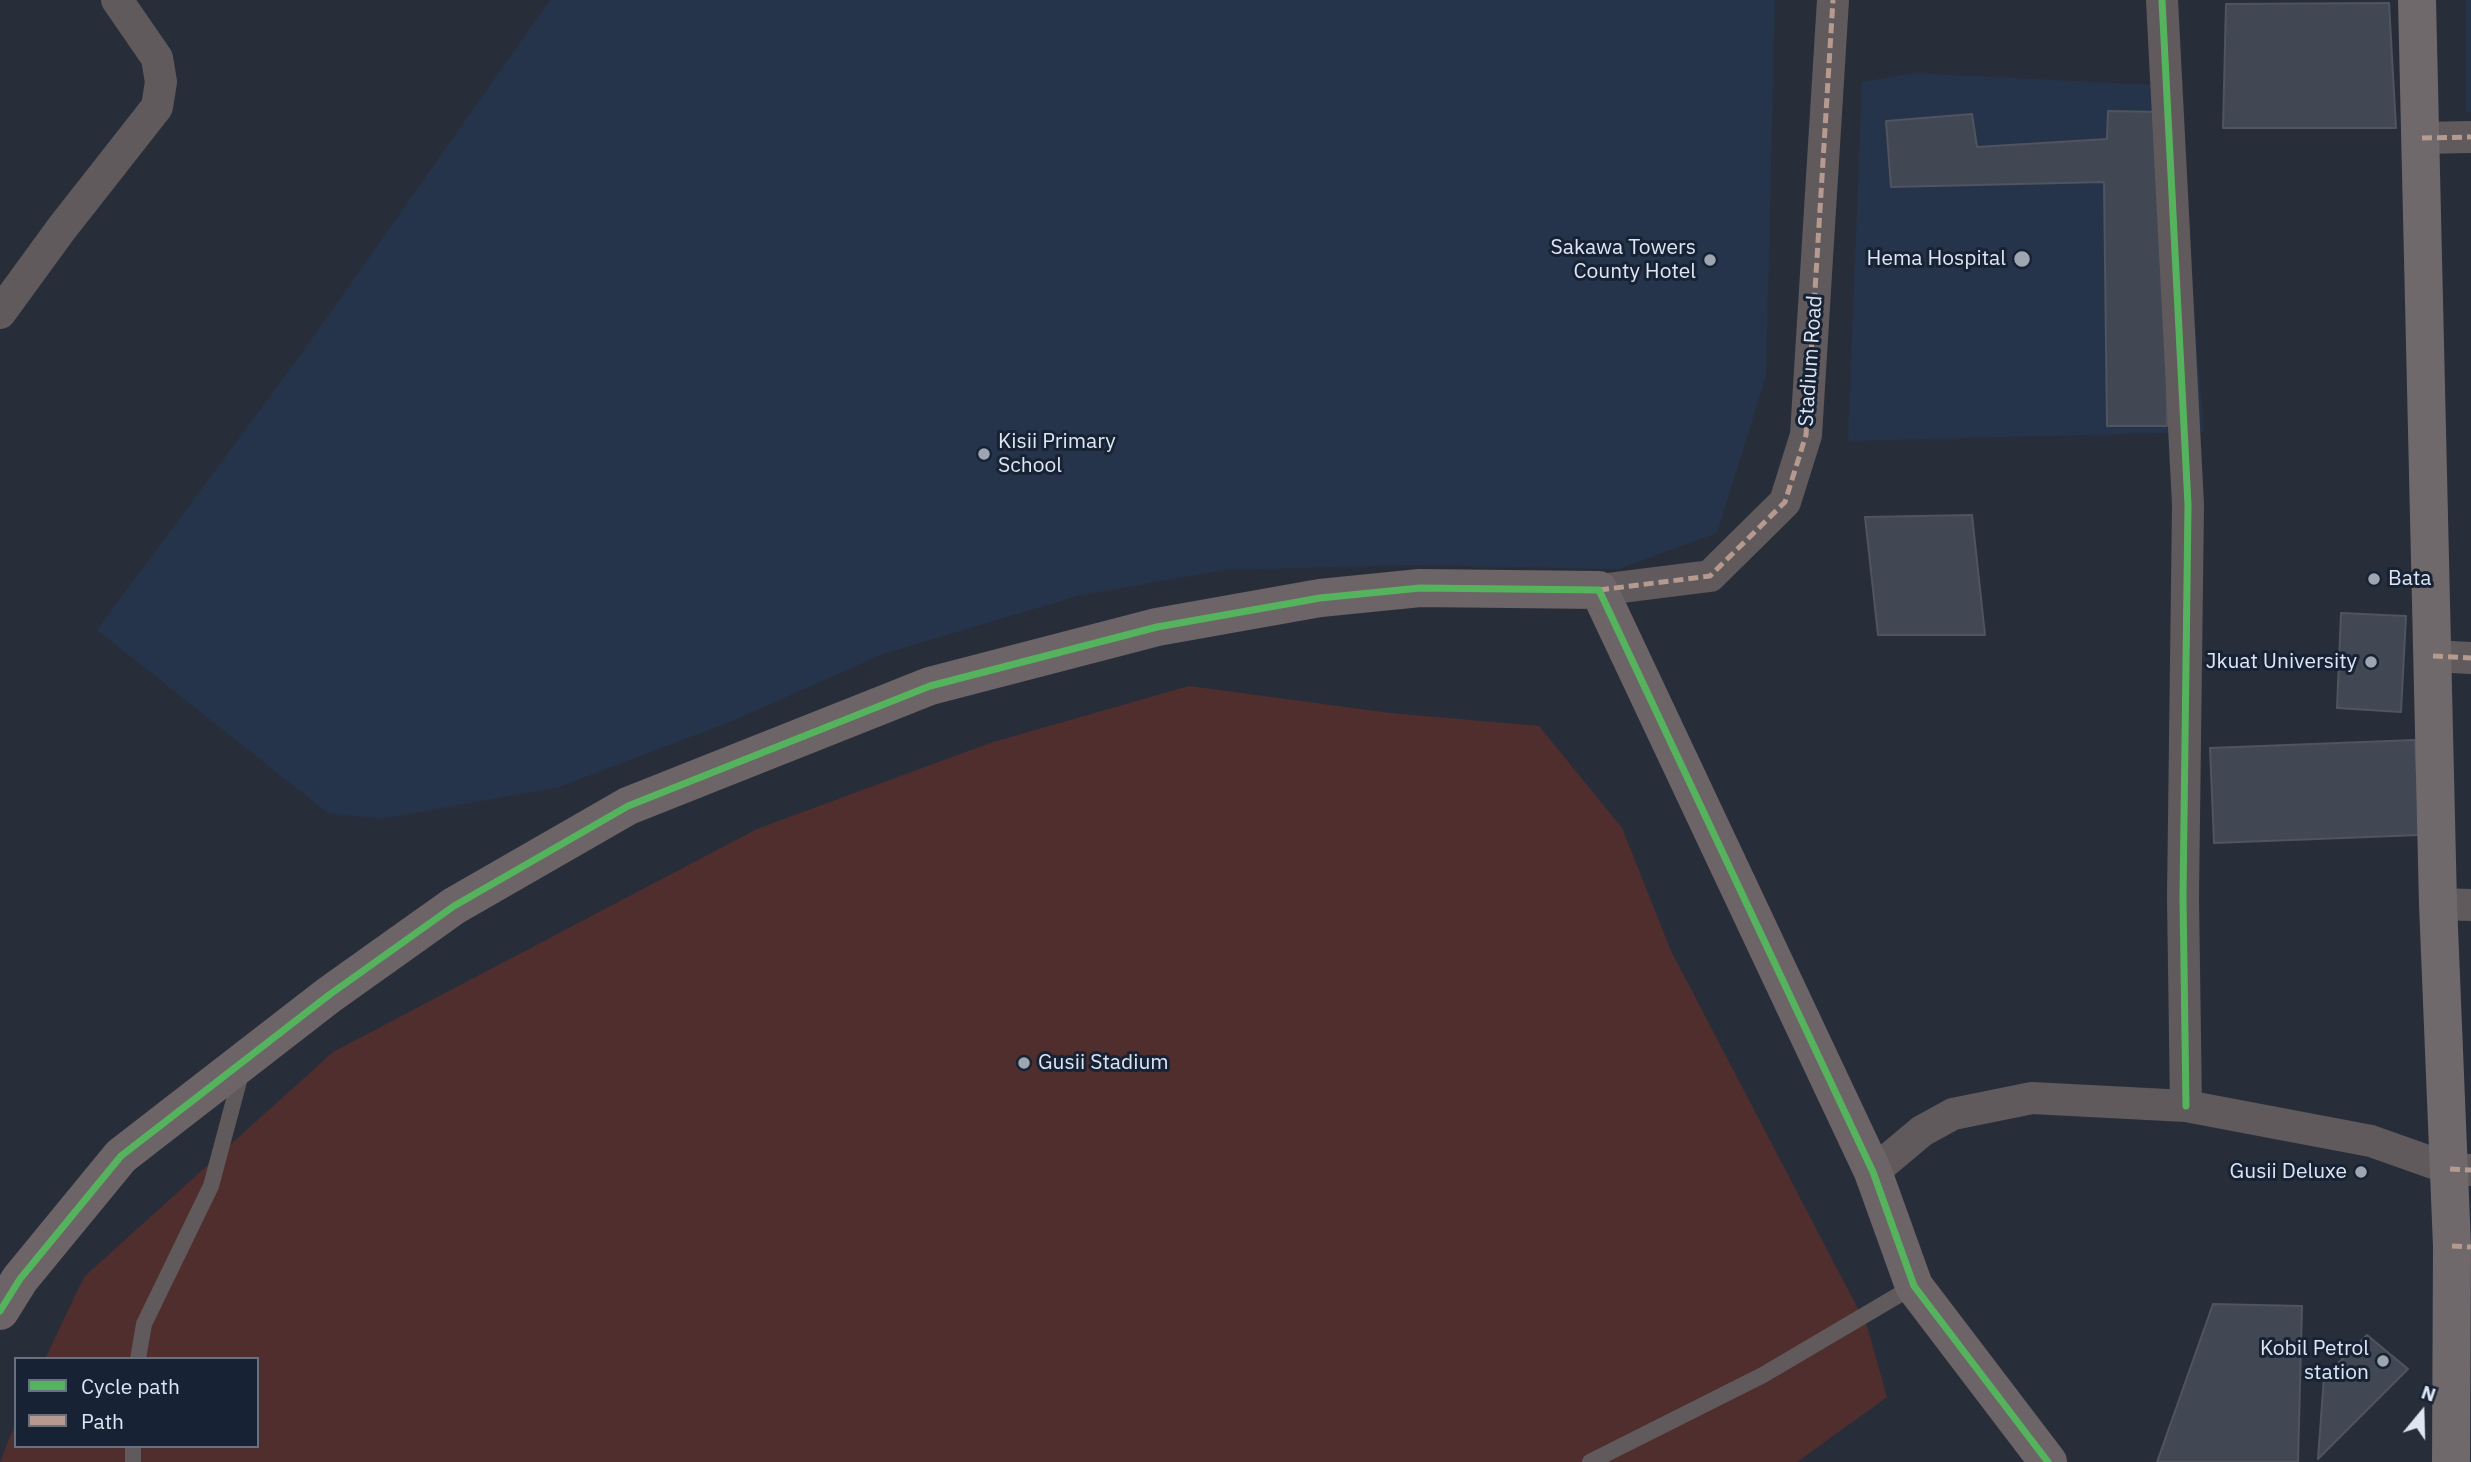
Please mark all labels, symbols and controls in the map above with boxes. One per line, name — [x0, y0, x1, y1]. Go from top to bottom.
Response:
place label: Sakawa Towers County Hotel — [1551, 235, 1696, 285]
place label: Hema Hospital — [1867, 246, 2006, 272]
marker: Hema Hospital — [2012, 249, 2032, 269]
marker: Sakawa Towers County Hotel — [1702, 252, 1718, 268]
street label: Stadium Road — [1794, 294, 1828, 428]
place label: Kisii Primary School — [998, 429, 1116, 479]
marker: Kisii Primary School — [976, 446, 992, 462]
place label: Bata — [2388, 566, 2432, 592]
marker: Bata — [2366, 571, 2382, 587]
place label: Jkuat University — [2206, 649, 2357, 675]
marker: Jkuat University — [2363, 654, 2379, 670]
place label: Gusii Stadium — [1038, 1050, 1169, 1076]
marker: Gusii Stadium — [1016, 1055, 1032, 1071]
place label: Gusii Deluxe — [2230, 1159, 2347, 1185]
marker: Gusii Deluxe — [2353, 1164, 2369, 1180]
place label: Kobil Petrol station — [2260, 1336, 2369, 1386]
marker: Kobil Petrol station — [2375, 1353, 2391, 1369]
legend — [14, 1357, 259, 1448]
text: Cycle path — [81, 1372, 180, 1400]
north arrow — [2387, 1378, 2457, 1448]
text: N — [2418, 1380, 2439, 1407]
text: Path — [81, 1407, 124, 1435]

